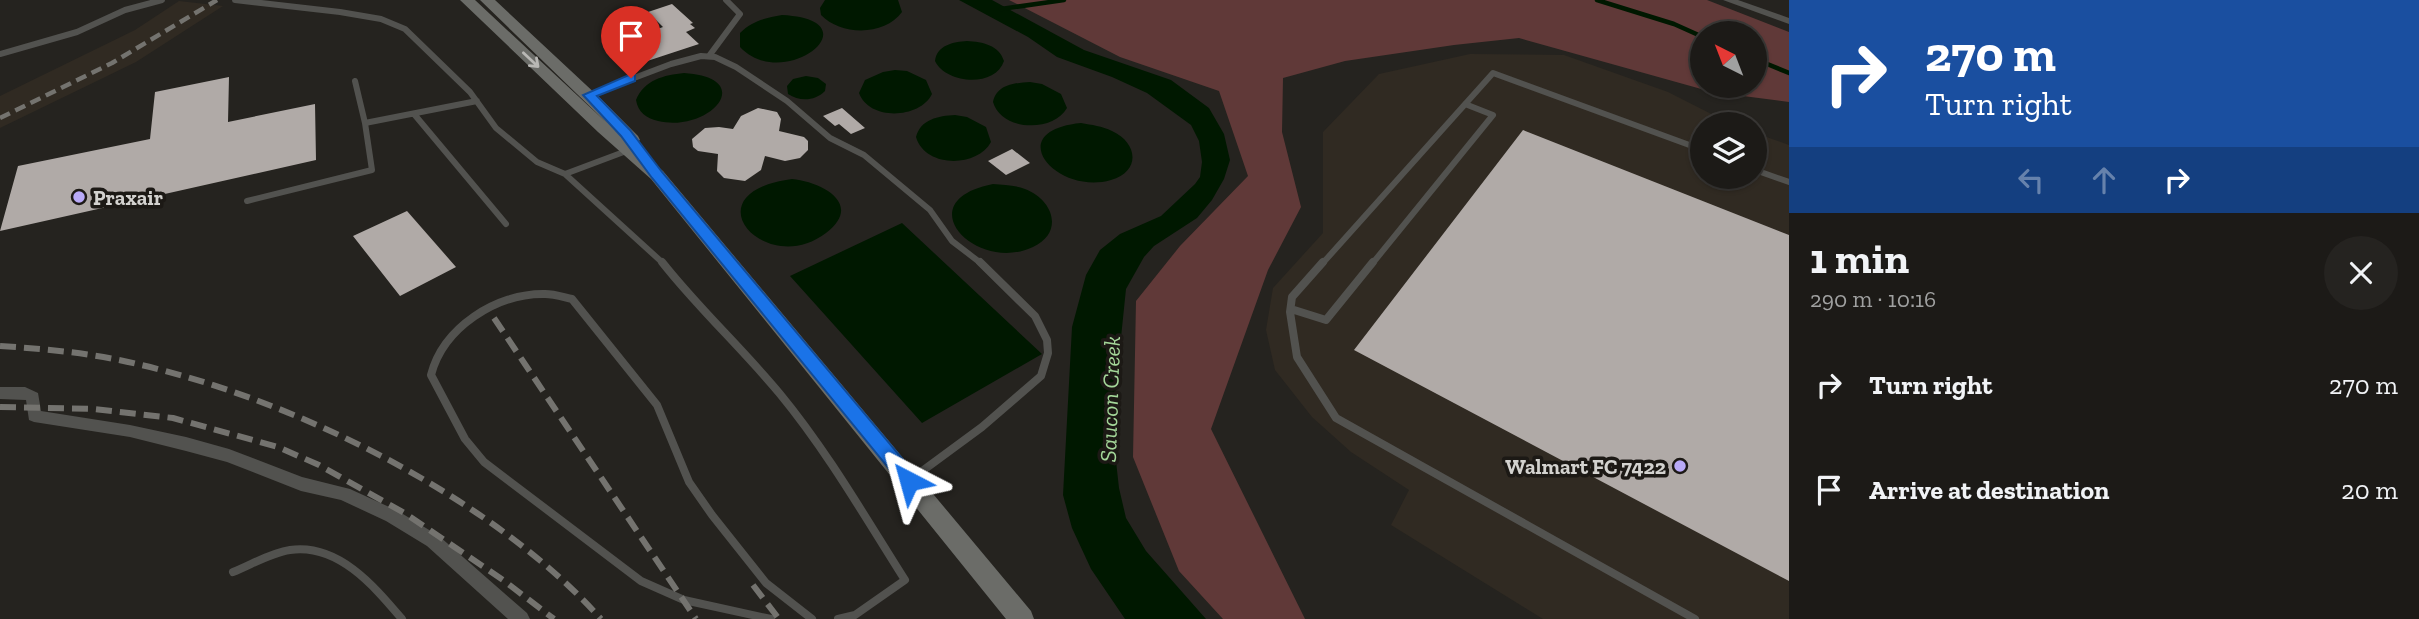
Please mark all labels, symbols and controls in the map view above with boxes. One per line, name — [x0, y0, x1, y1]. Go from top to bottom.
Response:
pin — [601, 6, 661, 78]
icon: arrive — [612, 17, 650, 55]
north arrow — [1690, 21, 1768, 98]
map controls — [1690, 21, 1767, 189]
text: 270 m — [1925, 25, 2056, 84]
icon: right — [1810, 28, 1901, 119]
one-way arrow — [522, 51, 539, 68]
text: Turn right — [1925, 85, 2072, 123]
button: layers — [1690, 112, 1767, 189]
icon: left — [2012, 161, 2050, 199]
icon: ahead — [2085, 161, 2123, 199]
icon: right — [2158, 161, 2196, 199]
place label: Praxair — [93, 185, 163, 210]
marker: Praxair — [71, 189, 87, 205]
text: 1 min — [1810, 233, 1909, 284]
button: close — [2324, 236, 2398, 310]
text: 290 m · 10:16 — [1810, 285, 1936, 313]
water label: Saucon Creek — [1094, 335, 1126, 463]
icon: right — [1810, 366, 1848, 404]
text: Turn right — [1869, 369, 1992, 401]
text: 270 m — [2329, 369, 2398, 401]
position arrow — [872, 444, 946, 518]
place label: Walmart FC 7422 — [1505, 454, 1666, 479]
marker: Walmart FC 7422 — [1672, 458, 1688, 474]
icon: arrive — [1810, 471, 1848, 509]
text: Arrive at destination — [1869, 474, 2109, 506]
text: 20 m — [2341, 474, 2398, 506]

